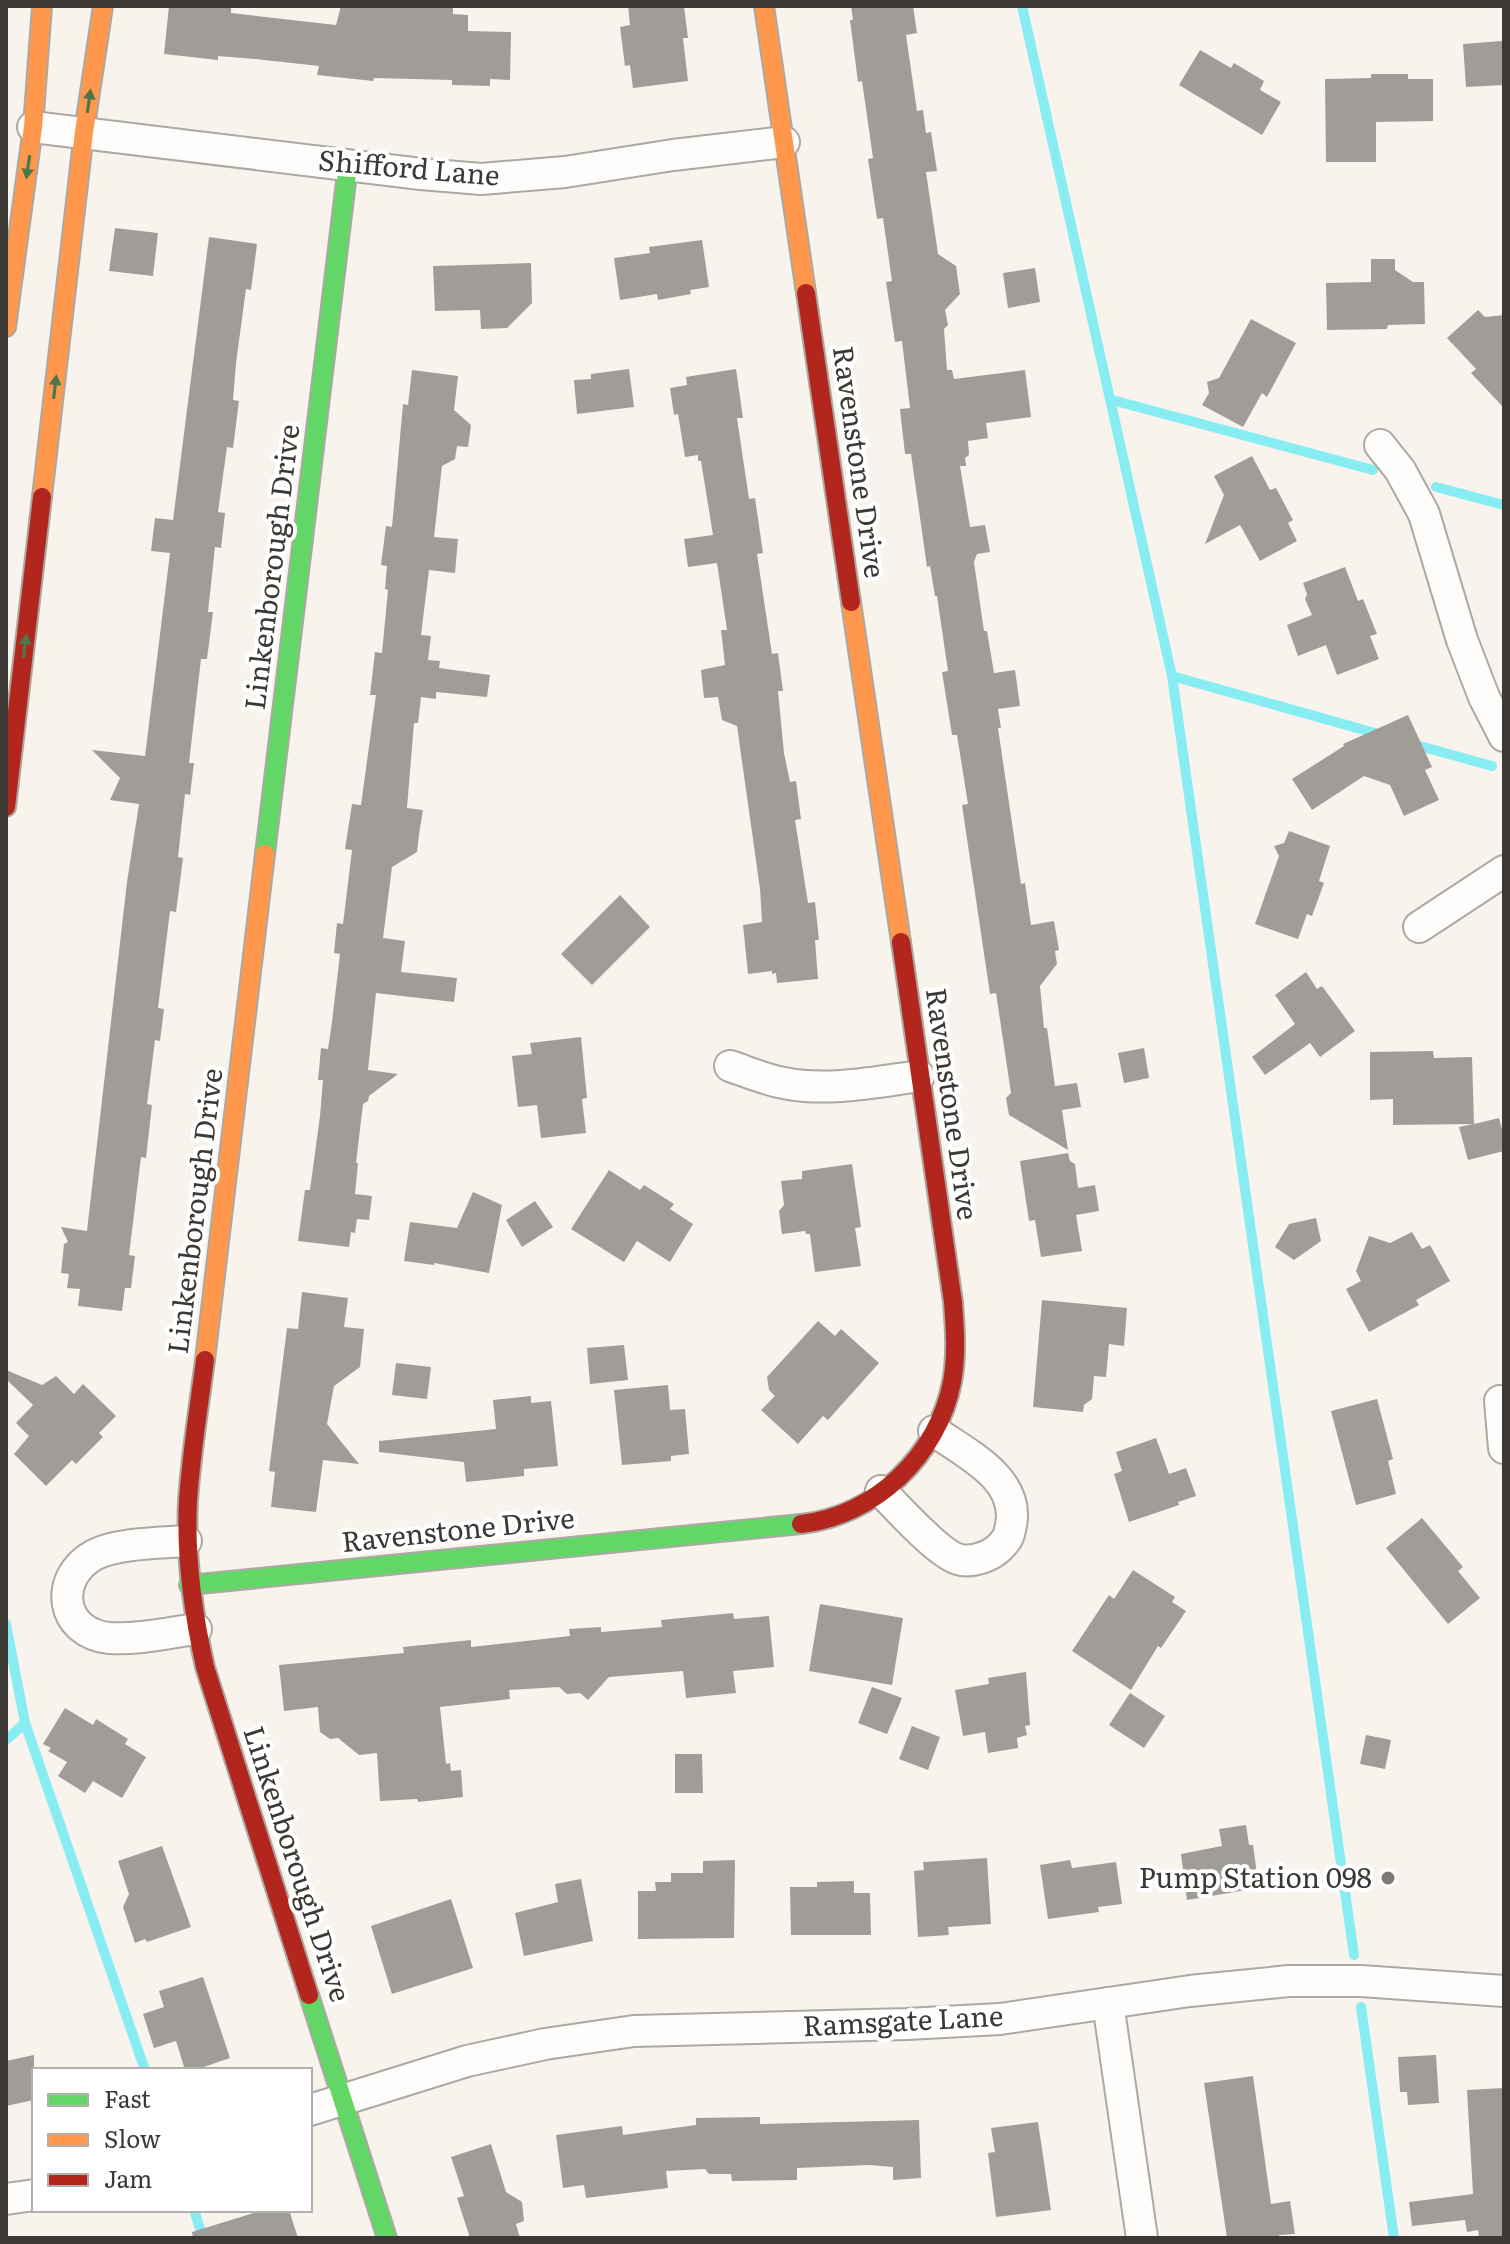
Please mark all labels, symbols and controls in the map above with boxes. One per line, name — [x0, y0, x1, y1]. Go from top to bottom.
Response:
one-way arrow — [83, 89, 96, 114]
street label: Shifford Lane — [317, 137, 502, 195]
one-way arrow — [21, 155, 34, 180]
street label: Ravenstone Drive — [824, 343, 898, 580]
one-way arrow — [48, 375, 61, 400]
street label: Linkenborough Drive — [232, 421, 308, 712]
one-way arrow — [18, 633, 31, 658]
street label: Ravenstone Drive — [917, 985, 991, 1222]
street label: Linkenborough Drive — [155, 1065, 231, 1356]
street label: Ravenstone Drive — [339, 1495, 576, 1561]
street label: Linkenborough Drive — [234, 1720, 363, 2007]
place label: Pump Station 098 — [1139, 1855, 1372, 1897]
marker: Pump Station 098 — [1379, 1869, 1397, 1887]
street label: Ramsgate Lane — [802, 1993, 1004, 2045]
legend — [32, 2068, 312, 2212]
text: Fast — [104, 2080, 151, 2115]
text: Slow — [104, 2120, 161, 2155]
text: Jam — [104, 2160, 152, 2195]

